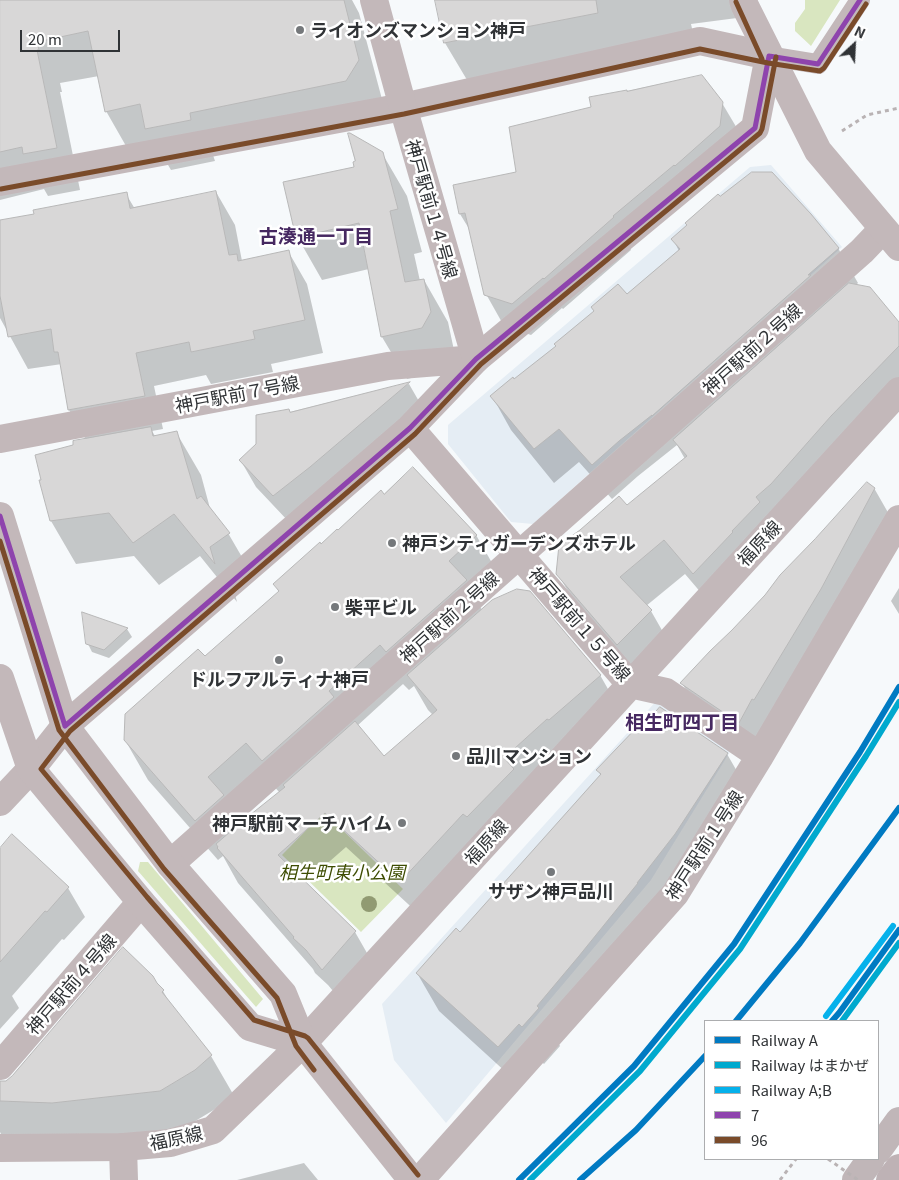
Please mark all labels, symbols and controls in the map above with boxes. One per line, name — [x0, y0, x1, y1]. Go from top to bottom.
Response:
place label: ライオンズマンション神戸 — [310, 19, 526, 41]
scale bar — [22, 20, 122, 52]
north arrow — [829, 20, 879, 70]
text: N — [851, 20, 869, 43]
marker: ライオンズマンション神戸 — [294, 24, 306, 36]
text: 20 m — [28, 28, 62, 49]
street label: 神戸駅前１４号線 — [402, 137, 462, 281]
district label: 古湊通一丁目 — [259, 225, 373, 247]
street label: 神戸駅前２号線 — [698, 299, 806, 399]
street label: 神戸駅前７号線 — [173, 371, 301, 417]
street label: 福原線 — [733, 516, 785, 570]
place label: 神戸シティガーデンズホテル — [402, 532, 636, 554]
marker: 神戸シティガーデンズホテル — [386, 537, 398, 549]
street label: 神戸駅前１５号線 — [525, 563, 635, 685]
street label: 神戸駅前２号線 — [395, 567, 503, 667]
place label: 柴平ビル — [345, 596, 417, 618]
marker: 柴平ビル — [329, 601, 341, 613]
marker: ドルフアルティナ神戸 — [273, 654, 285, 666]
place label: ドルフアルティナ神戸 — [189, 668, 369, 690]
district label: 相生町四丁目 — [625, 711, 739, 733]
place label: 品川マンション — [466, 745, 592, 767]
marker: 品川マンション — [450, 750, 462, 762]
street label: 神戸駅前１号線 — [661, 786, 747, 904]
place label: 神戸駅前マーチハイム — [212, 812, 392, 834]
street label: 福原線 — [460, 815, 512, 869]
marker: 神戸駅前マーチハイム — [396, 817, 408, 829]
park label: 相生町東小公園 — [279, 861, 405, 883]
marker: サザン神戸品川 — [545, 866, 557, 878]
place label: サザン神戸品川 — [488, 880, 614, 902]
street label: 神戸駅前４号線 — [22, 929, 120, 1039]
legend — [704, 1020, 879, 1160]
text: Railway A — [751, 1029, 818, 1050]
text: Railway はまかぜ — [751, 1054, 869, 1075]
text: Railway A;B — [751, 1079, 832, 1100]
text: 7 — [751, 1104, 759, 1125]
street label: 福原線 — [147, 1122, 205, 1154]
text: 96 — [751, 1129, 768, 1150]

